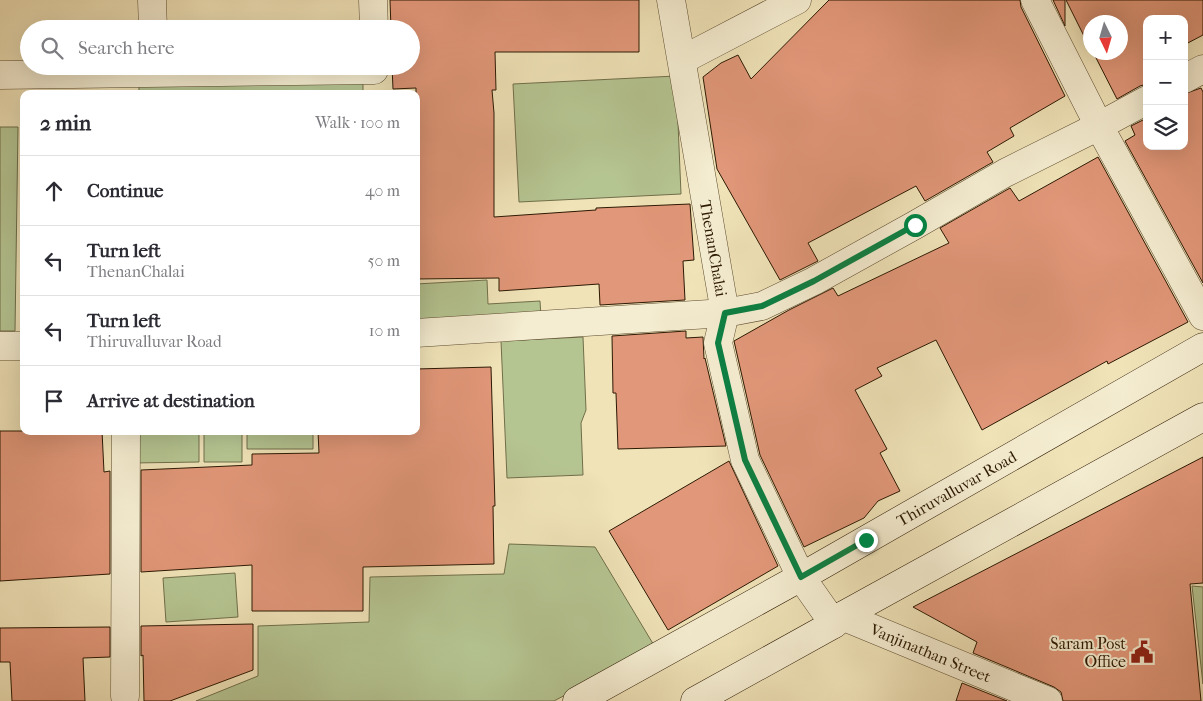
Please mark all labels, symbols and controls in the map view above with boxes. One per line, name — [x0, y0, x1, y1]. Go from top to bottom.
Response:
north arrow — [1083, 15, 1128, 60]
map controls — [1143, 15, 1188, 150]
button: + — [1143, 15, 1188, 60]
search box — [20, 20, 420, 75]
icon: search — [38, 34, 66, 62]
text: Search here — [78, 37, 174, 59]
button: − — [1143, 60, 1188, 105]
button: layers — [1143, 105, 1188, 150]
text: 2 min — [40, 111, 91, 135]
text: Walk · 100 m — [315, 113, 400, 132]
icon: ahead — [40, 177, 68, 205]
text: Continue — [87, 180, 163, 202]
text: 40 m — [365, 181, 400, 200]
street label: ThenanChalai — [696, 199, 732, 298]
route start — [904, 214, 927, 237]
text: Turn left — [87, 240, 161, 262]
icon: left — [40, 247, 68, 275]
text: 50 m — [368, 251, 400, 270]
text: ThenanChalai — [87, 262, 185, 281]
text: Turn left — [87, 310, 161, 332]
icon: left — [40, 317, 68, 345]
text: 10 m — [369, 321, 400, 340]
text: Thiruvalluvar Road — [87, 332, 222, 351]
icon: arrive — [40, 387, 68, 415]
text: Arrive at destination — [87, 390, 255, 412]
street label: Thiruvalluvar Road — [893, 446, 1020, 530]
route end — [855, 529, 878, 552]
street label: Vanjinathan Street — [867, 619, 994, 686]
place label: Saram Post Office — [1050, 634, 1126, 671]
public building icon: Saram Post Office — [1129, 639, 1155, 665]

